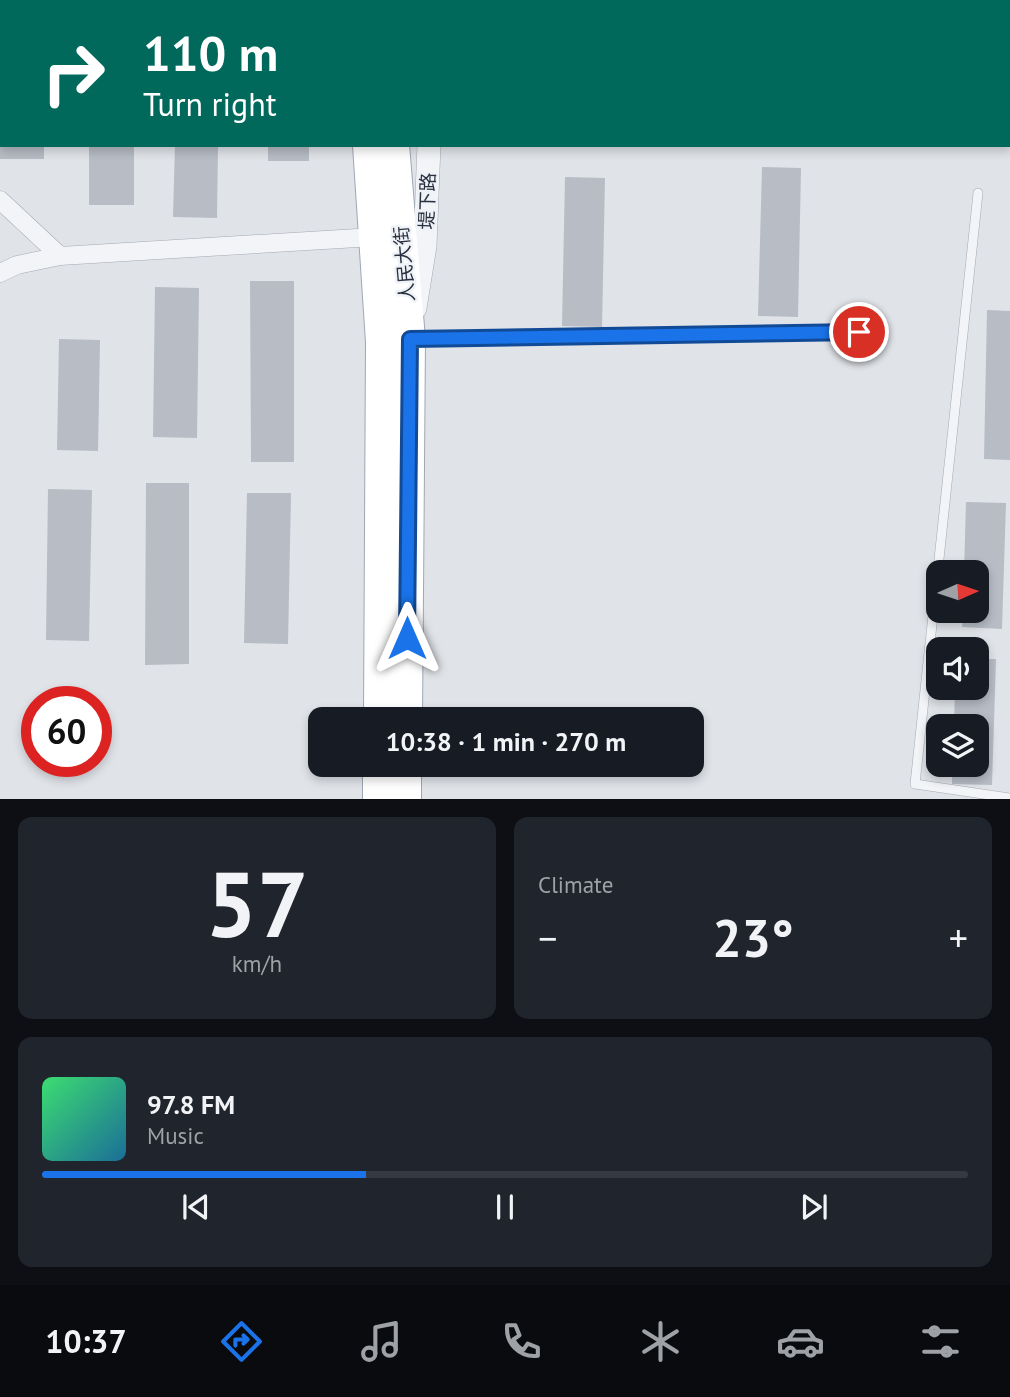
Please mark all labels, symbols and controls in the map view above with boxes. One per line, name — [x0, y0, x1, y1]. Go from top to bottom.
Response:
text: 110 m — [143, 21, 278, 85]
icon: right — [28, 28, 119, 119]
text: Turn right — [143, 83, 277, 125]
street label: 堤下路 — [414, 172, 440, 230]
street label: 人民大街 — [389, 225, 419, 303]
pin — [829, 302, 889, 362]
icon: arrive — [840, 313, 878, 351]
north arrow — [926, 560, 989, 623]
map controls — [926, 560, 989, 777]
position arrow — [370, 601, 444, 675]
button: sound — [926, 637, 989, 700]
speed limit sign: 60 — [21, 686, 112, 777]
button: layers — [926, 714, 989, 777]
text: 10:38 · 1 min · 270 m — [386, 725, 626, 758]
text: 57 — [205, 844, 309, 962]
text: Climate — [538, 870, 613, 899]
text: 23° — [712, 904, 794, 971]
text: − — [538, 913, 557, 962]
text: + — [949, 913, 968, 962]
text: km/h — [232, 949, 282, 978]
text: 97.8 FM — [147, 1088, 235, 1121]
text: Music — [147, 1121, 204, 1150]
icon: previous — [177, 1188, 215, 1226]
icon: pause — [486, 1188, 524, 1226]
icon: next — [795, 1188, 833, 1226]
icon: directions — [217, 1317, 266, 1366]
icon: music — [357, 1317, 406, 1366]
icon: phone — [497, 1317, 546, 1366]
icon: climate — [636, 1317, 685, 1366]
icon: car — [776, 1317, 825, 1366]
icon: filters — [916, 1317, 965, 1366]
text: 10:37 — [45, 1320, 127, 1362]

